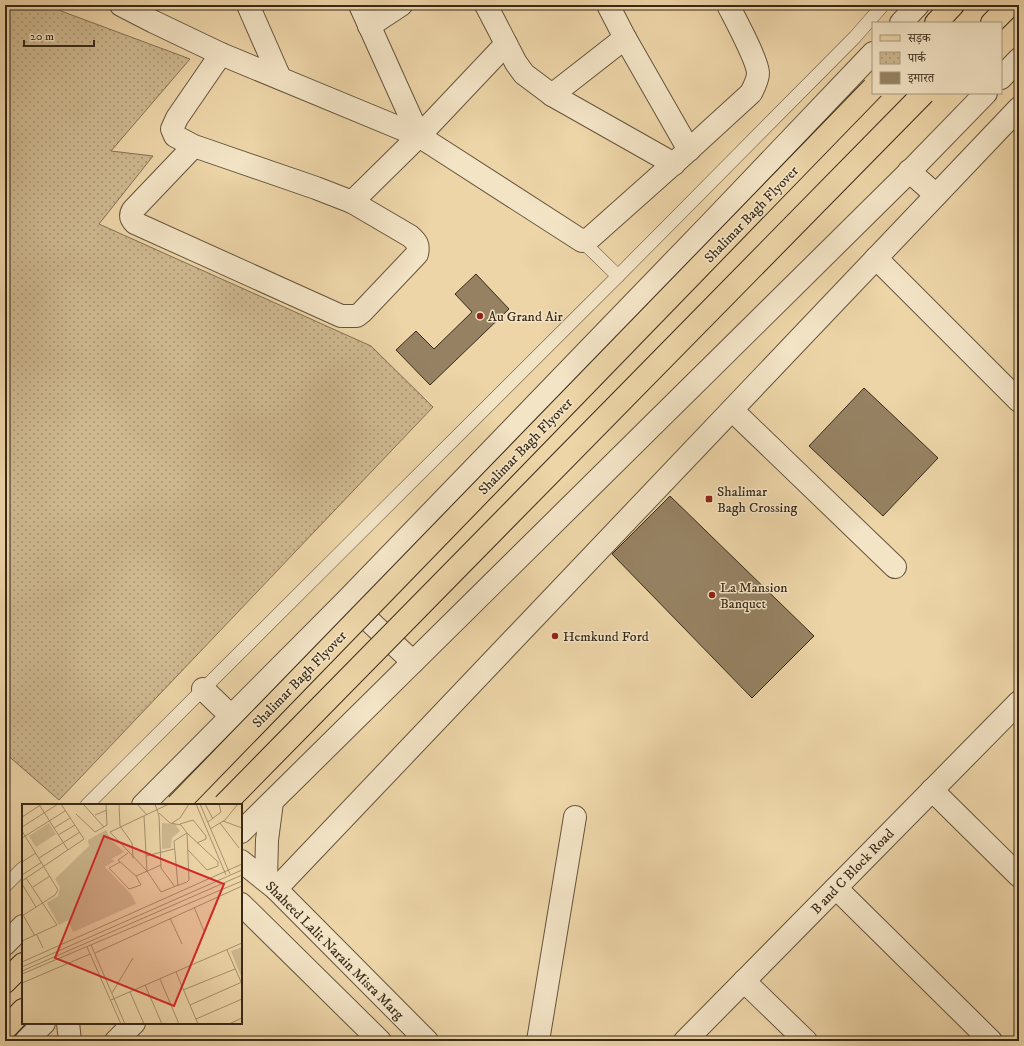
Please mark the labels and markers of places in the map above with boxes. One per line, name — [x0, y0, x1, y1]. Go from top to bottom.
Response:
place label: Au Grand Air — [488, 308, 563, 326]
marker: Au Grand Air — [475, 311, 485, 321]
place label: Shalimar Bagh Crossing — [717, 483, 797, 517]
marker: Shalimar Bagh Crossing — [704, 494, 714, 504]
place label: La Mansion Banquet — [720, 579, 788, 613]
marker: La Mansion Banquet — [707, 590, 717, 600]
place label: Hemkund Ford — [563, 628, 649, 646]
marker: Hemkund Ford — [550, 631, 560, 641]

